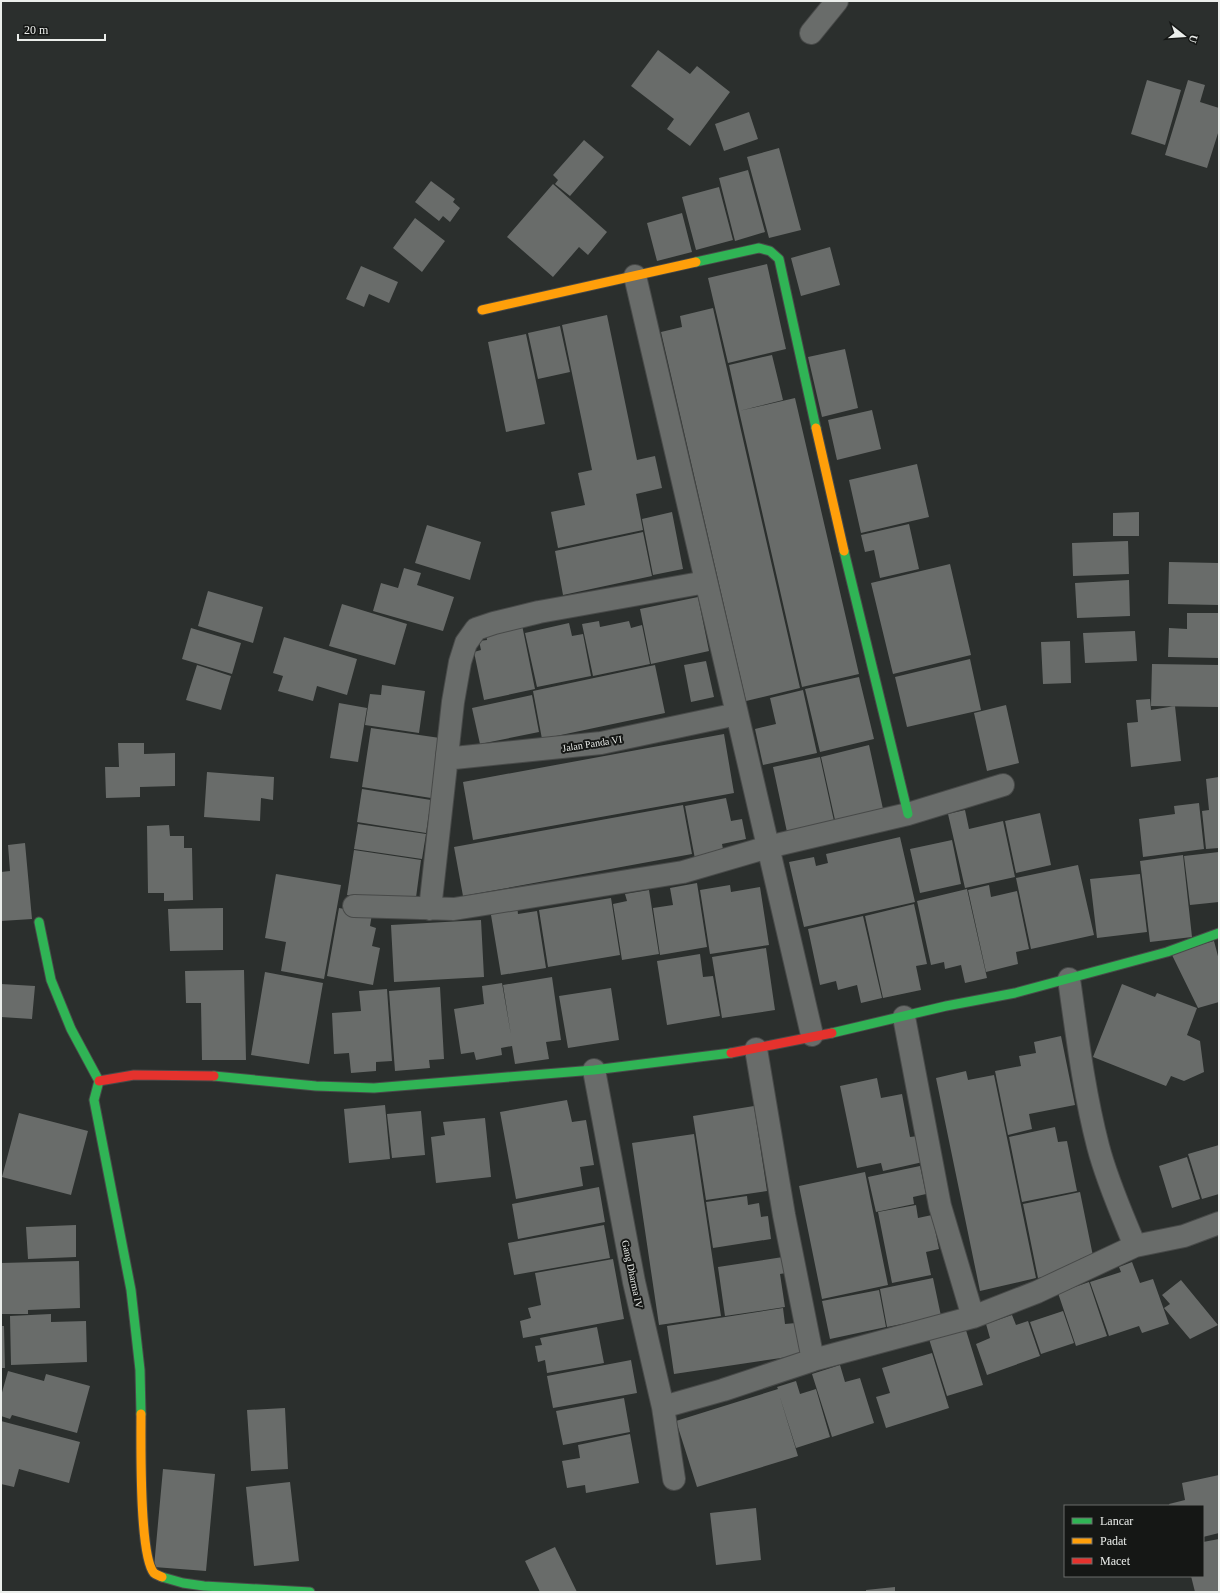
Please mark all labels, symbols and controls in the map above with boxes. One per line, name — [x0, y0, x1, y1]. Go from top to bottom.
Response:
scale bar — [18, 16, 105, 42]
north arrow — [1164, 16, 1204, 56]
text: 20 m — [24, 23, 49, 37]
text: U — [1187, 33, 1200, 45]
street label: Jalan Panda VI — [561, 733, 623, 754]
street label: Gang Dharma IV — [620, 1239, 645, 1310]
legend — [1064, 1505, 1204, 1577]
text: Lancar — [1100, 1514, 1133, 1528]
text: Padat — [1100, 1534, 1127, 1548]
text: Macet — [1100, 1554, 1131, 1568]

